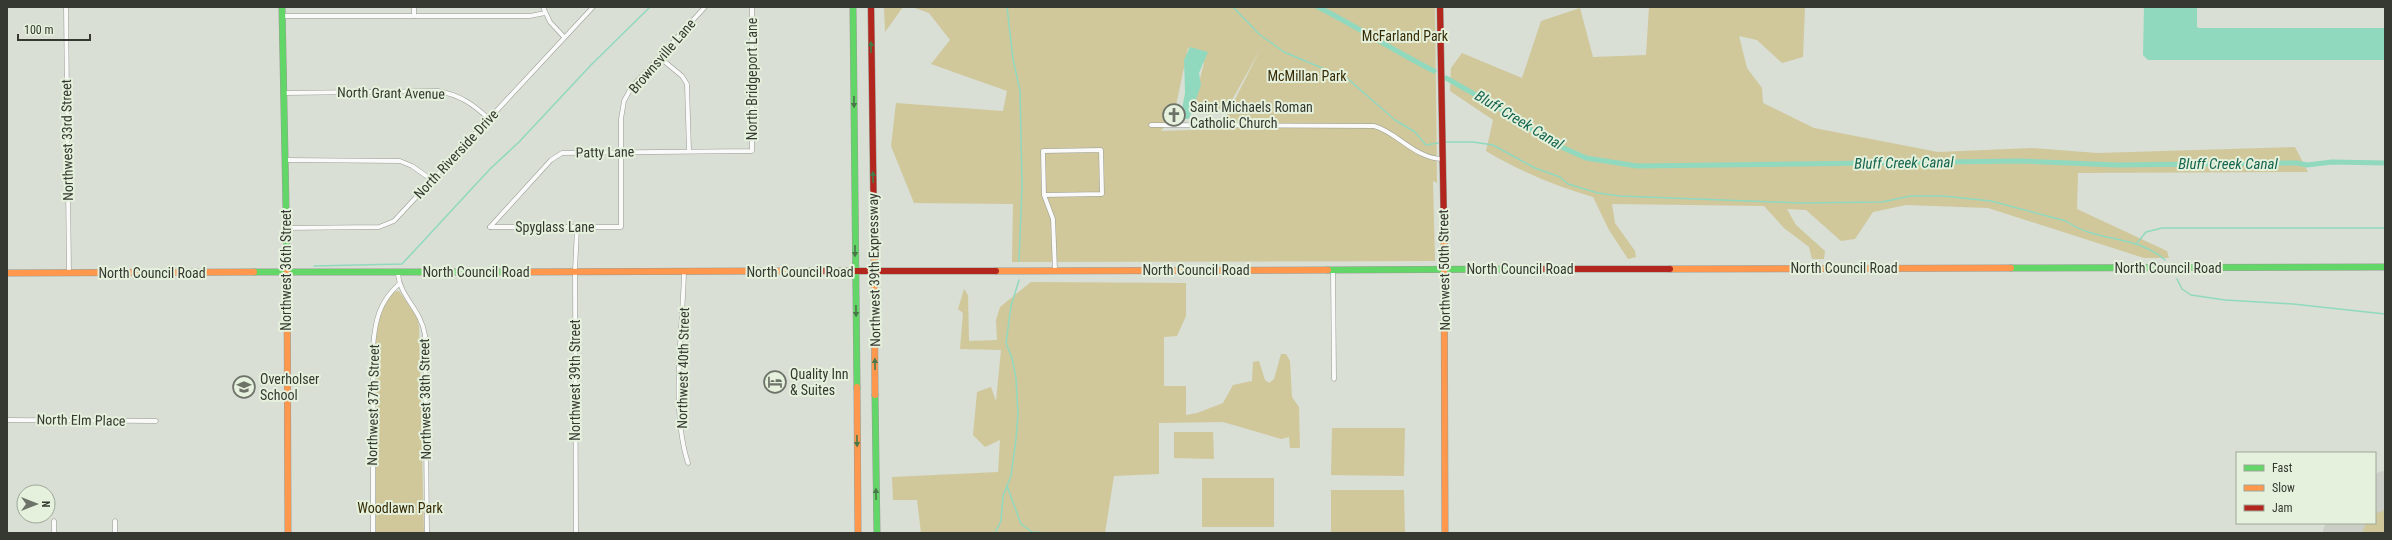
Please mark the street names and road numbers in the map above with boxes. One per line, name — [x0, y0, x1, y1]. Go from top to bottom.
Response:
street label: Brownsville Lane — [625, 15, 699, 96]
street label: North Bridgeport Lane — [744, 17, 760, 140]
street label: Northwest 33rd Street — [58, 79, 76, 201]
street label: North Grant Avenue — [337, 84, 445, 102]
street label: North Riverside Drive — [411, 106, 502, 202]
street label: Patty Lane — [576, 143, 635, 161]
street label: Northwest 39th Expressway — [865, 193, 883, 347]
street label: Northwest 36th Street — [278, 209, 294, 331]
street label: Northwest 50th Street — [1435, 209, 1453, 331]
street label: Spyglass Lane — [515, 219, 595, 235]
street label: North Council Road — [1790, 260, 1898, 276]
street label: North Council Road — [2114, 260, 2222, 276]
street label: North Council Road — [1466, 261, 1574, 277]
street label: North Council Road — [1142, 262, 1250, 278]
street label: North Council Road — [422, 264, 530, 280]
street label: North Council Road — [746, 264, 854, 280]
street label: North Council Road — [98, 265, 206, 281]
street label: Northwest 40th Street — [674, 307, 692, 429]
street label: Northwest 39th Street — [567, 319, 583, 441]
street label: Northwest 38th Street — [416, 338, 434, 460]
street label: Northwest 37th Street — [364, 344, 382, 466]
street label: North Elm Place — [36, 411, 126, 429]

